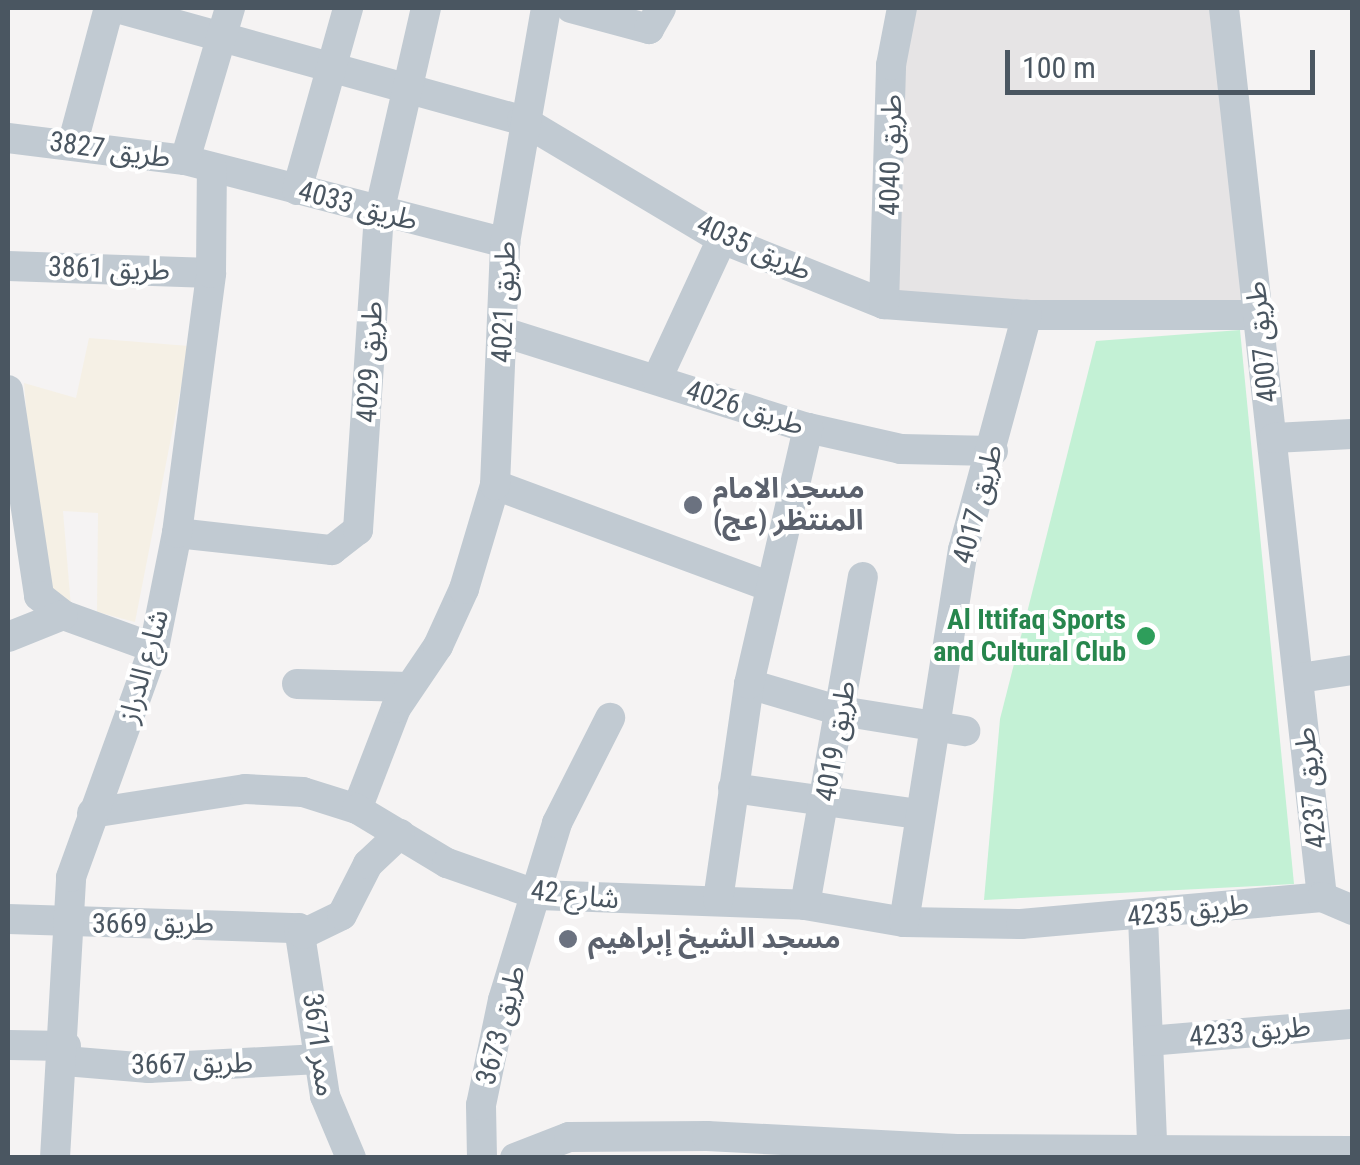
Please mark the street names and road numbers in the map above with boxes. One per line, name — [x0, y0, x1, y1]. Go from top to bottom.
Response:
street label: طريق 4040 — [873, 94, 909, 216]
street label: طريق 3827 — [47, 125, 173, 175]
street label: طريق 4033 — [295, 174, 421, 238]
street label: طريق 4035 — [691, 208, 817, 288]
street label: طريق 4021 — [485, 240, 523, 364]
street label: طريق 3861 — [47, 250, 171, 288]
street label: طريق 4007 — [1239, 280, 1285, 404]
street label: طريق 4029 — [350, 300, 390, 424]
street label: طريق 4026 — [682, 373, 808, 443]
street label: طريق 4017 — [946, 441, 1010, 567]
street label: شارع الدراز — [112, 605, 176, 727]
street label: طريق 4019 — [809, 678, 863, 804]
street label: طريق 4237 — [1288, 726, 1334, 850]
street label: شارع 42 — [529, 874, 621, 916]
street label: طريق 4235 — [1126, 888, 1250, 934]
street label: طريق 3669 — [92, 907, 214, 941]
street label: طريق 3673 — [469, 962, 533, 1088]
street label: ممر 3671 — [295, 991, 343, 1099]
street label: طريق 4233 — [1188, 1010, 1312, 1054]
street label: طريق 3667 — [131, 1046, 253, 1082]

